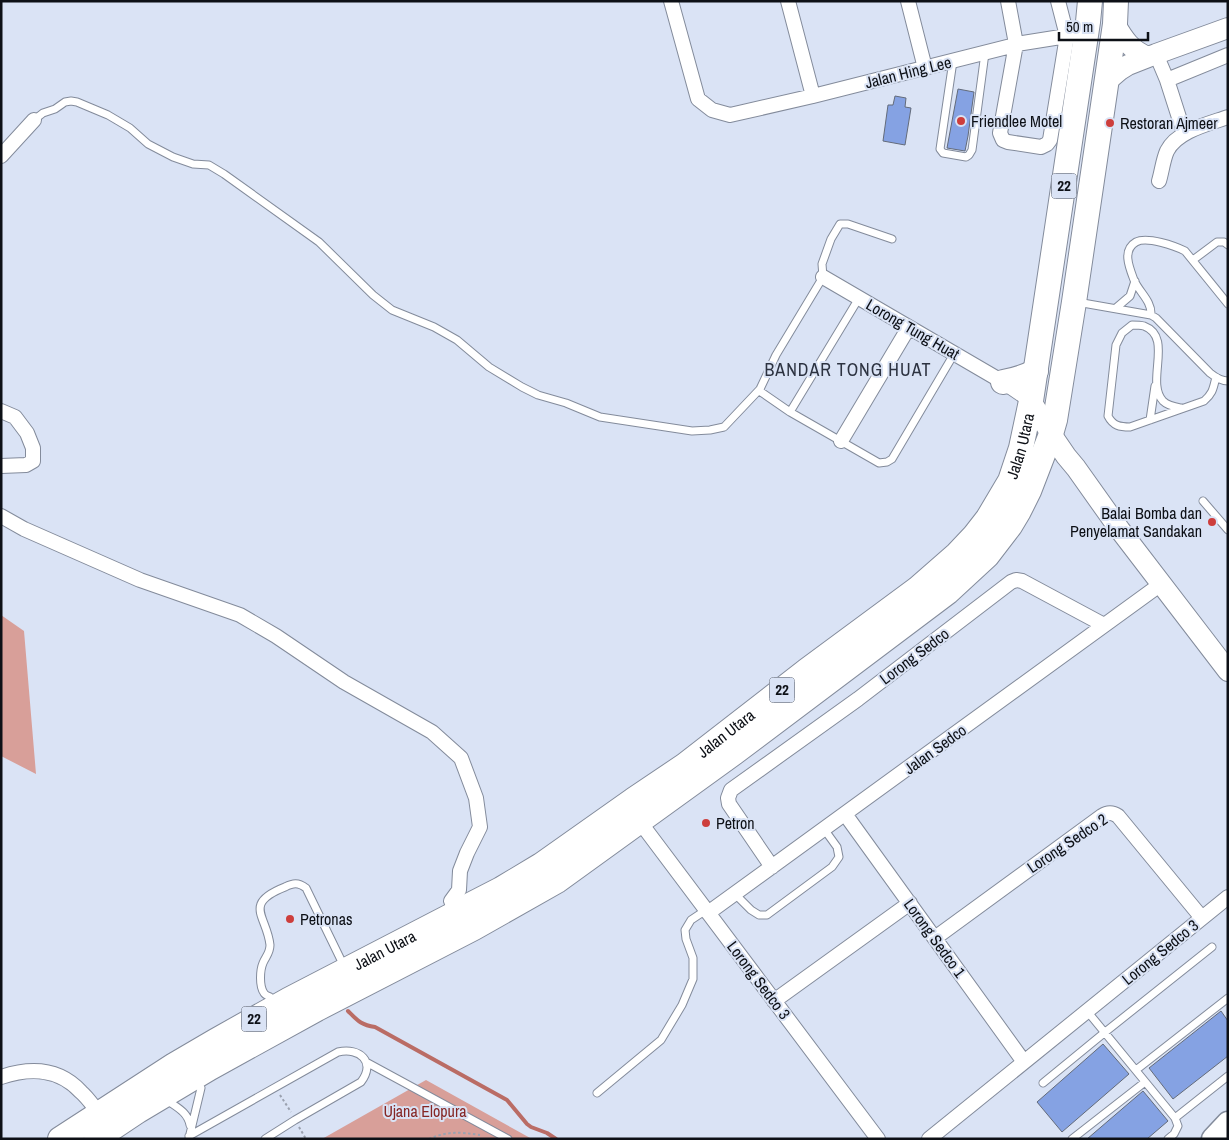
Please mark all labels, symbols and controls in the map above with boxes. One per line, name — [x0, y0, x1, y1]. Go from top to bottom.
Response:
scale bar — [1059, 10, 1148, 42]
text: 50 m — [1066, 16, 1093, 37]
street label: Jalan Hing Lee — [863, 51, 953, 93]
place label: Friendlee Motel — [971, 110, 1062, 132]
place label: Restoran Ajmeer — [1120, 112, 1218, 134]
marker: Friendlee Motel — [955, 115, 967, 127]
marker: Restoran Ajmeer — [1104, 117, 1116, 129]
road number: 22 — [1052, 174, 1076, 198]
street label: Lorong Tung Huat — [862, 293, 964, 365]
district label: BANDAR TONG HUAT — [765, 357, 931, 382]
street label: Jalan Utara — [1001, 410, 1039, 482]
place label: Balai Bomba dan Penyelamat Sandakan — [1070, 502, 1202, 542]
marker: Balai Bomba dan Penyelamat Sandakan — [1206, 516, 1218, 528]
street label: Lorong Sedco — [875, 623, 953, 689]
road number: 22 — [770, 678, 794, 702]
street label: Jalan Utara — [693, 704, 760, 763]
street label: Jalan Sedco — [899, 719, 971, 779]
street label: Lorong Sedco 2 — [1022, 808, 1112, 878]
place label: Petron — [716, 812, 755, 834]
marker: Petron — [700, 817, 712, 829]
street label: Lorong Sedco 1 — [899, 894, 972, 983]
place label: Petronas — [300, 908, 353, 930]
marker: Petronas — [284, 913, 296, 925]
street label: Lorong Sedco 3 — [1117, 914, 1203, 990]
street label: Jalan Utara — [350, 924, 420, 975]
street label: Lorong Sedco 3 — [722, 936, 796, 1024]
road number: 22 — [242, 1006, 266, 1032]
park label: Ujana Elopura — [383, 1100, 467, 1122]

